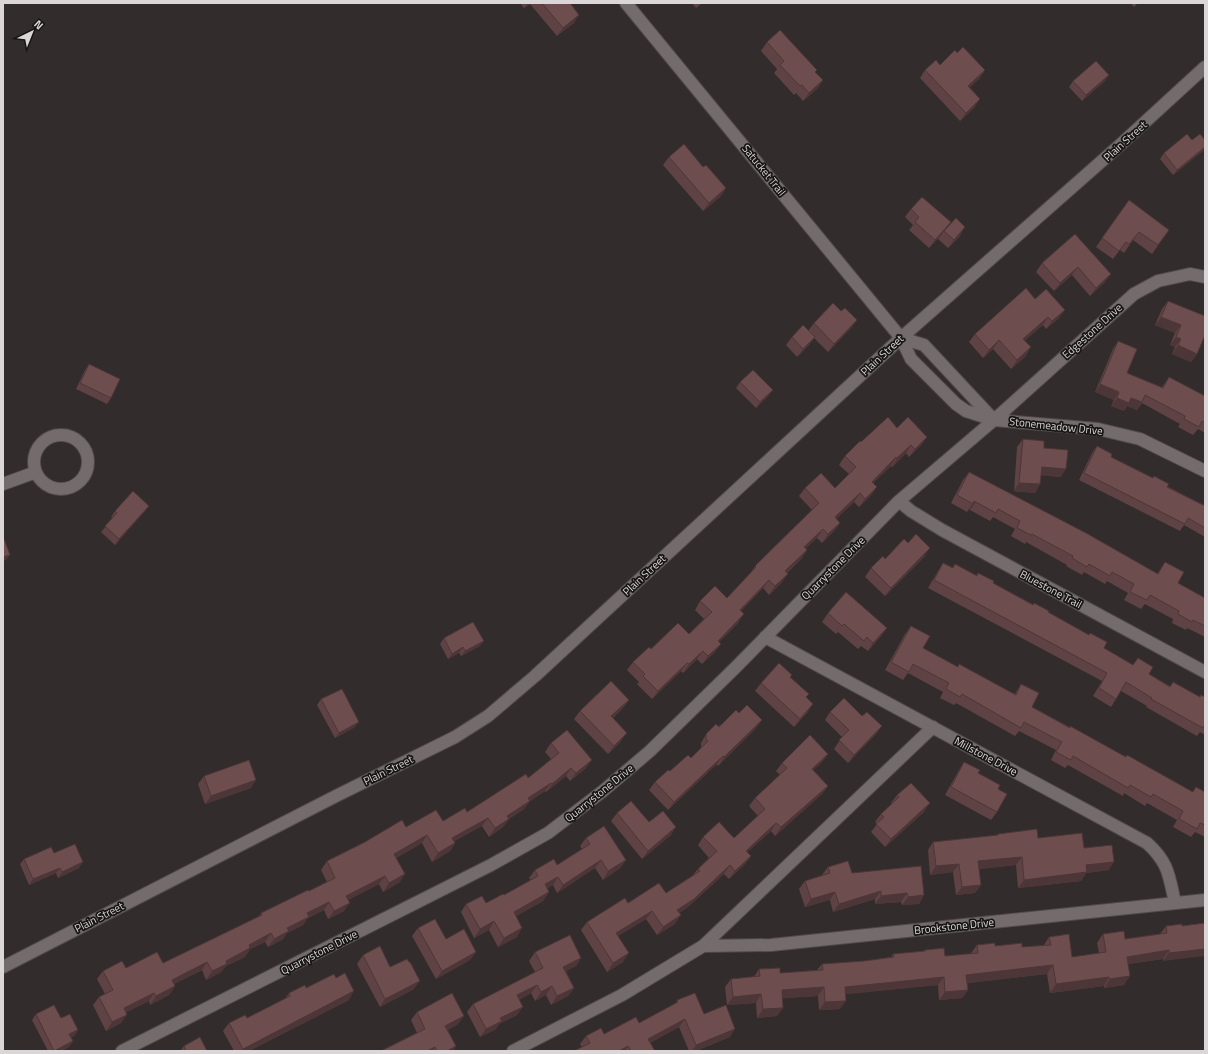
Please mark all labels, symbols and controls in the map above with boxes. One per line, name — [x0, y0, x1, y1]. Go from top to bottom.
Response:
north arrow — [12, 12, 52, 52]
text: N — [31, 16, 47, 33]
street label: Plain Street — [1100, 117, 1150, 165]
street label: Satucket Trail — [738, 141, 790, 199]
street label: Edgestone Drive — [1059, 299, 1126, 362]
street label: Plain Street — [857, 331, 907, 379]
street label: Stonemeadow Drive — [1009, 413, 1104, 439]
street label: Quarrystone Drive — [798, 532, 869, 603]
street label: Plain Street — [619, 551, 669, 599]
street label: Bluestone Trail — [1017, 566, 1085, 612]
street label: Millstone Drive — [952, 733, 1021, 780]
street label: Plain Street — [360, 751, 416, 789]
street label: Quarrystone Drive — [561, 760, 637, 826]
street label: Plain Street — [71, 898, 127, 936]
street label: Brookstone Drive — [913, 914, 995, 938]
street label: Quarrystone Drive — [278, 926, 361, 978]

